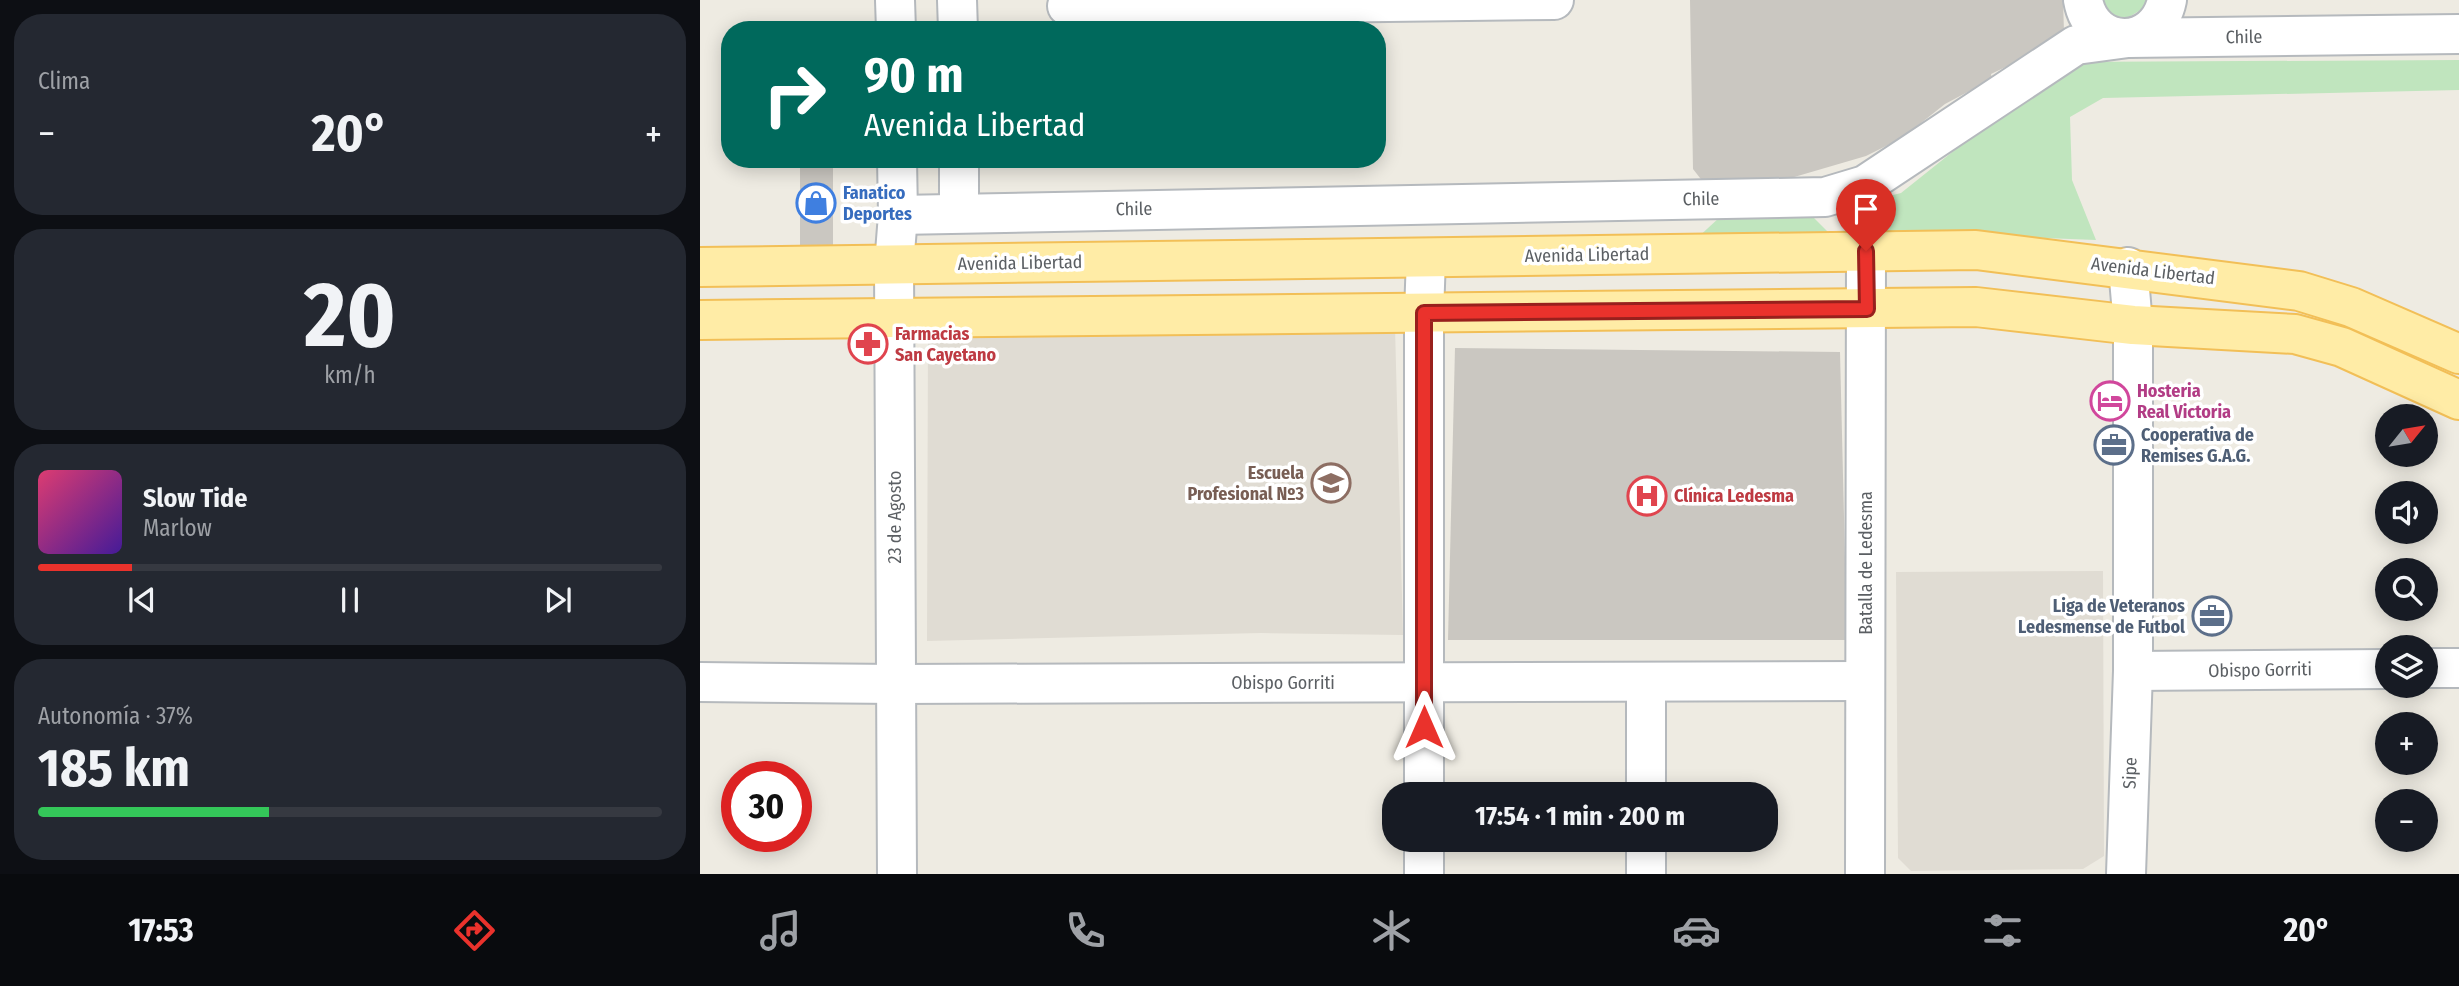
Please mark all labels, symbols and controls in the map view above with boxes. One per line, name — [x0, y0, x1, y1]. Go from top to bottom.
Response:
street label: Chile — [2226, 26, 2263, 48]
text: 90 m — [864, 46, 964, 105]
icon: right — [749, 49, 840, 140]
text: Clima — [38, 67, 90, 95]
text: 20° — [312, 102, 388, 165]
text: Avenida Libertad — [864, 106, 1085, 144]
text: − — [38, 111, 55, 157]
text: + — [645, 111, 662, 157]
pin — [1836, 179, 1896, 251]
shop icon: Fanatico Deportes — [795, 182, 837, 224]
place label: Fanatico Deportes — [843, 182, 912, 225]
street label: Chile — [1683, 188, 1720, 210]
icon: arrive — [1847, 190, 1885, 228]
street label: Chile — [1116, 198, 1153, 220]
street label: Avenida Libertad — [1525, 243, 1649, 267]
street label: Avenida Libertad — [958, 251, 1082, 275]
street label: Avenida Libertad — [2090, 252, 2216, 290]
text: 20 — [304, 261, 396, 370]
pharmacy icon: Farmacias San Cayetano — [847, 323, 889, 365]
place label: Farmacias San Cayetano — [895, 323, 996, 366]
text: km/h — [324, 361, 376, 389]
hotel icon: Hosteria Real Victoria — [2089, 380, 2131, 422]
place label: Hosteria Real Victoria — [2137, 380, 2231, 423]
north arrow — [2375, 404, 2438, 467]
map controls — [2375, 404, 2438, 852]
office icon: Cooperativa de Remises G.A.G. — [2093, 424, 2135, 466]
place label: Cooperativa de Remises G.A.G. — [2141, 424, 2254, 467]
place label: Escuela Profesional Nº3 — [1187, 462, 1304, 505]
school or university icon: Escuela Profesional Nº3 — [1310, 462, 1352, 504]
street label: 23 de Agosto — [884, 471, 906, 563]
hospital icon: Clínica Ledesma — [1626, 475, 1668, 517]
button: sound — [2375, 481, 2438, 544]
text: Slow Tide — [143, 483, 247, 514]
place label: Clínica Ledesma — [1674, 485, 1794, 507]
street label: Batalla de Ledesma — [1855, 491, 1877, 635]
text: Marlow — [143, 514, 212, 542]
button: search — [2375, 558, 2438, 621]
icon: previous — [123, 581, 161, 619]
icon: pause — [331, 581, 369, 619]
icon: next — [539, 581, 577, 619]
place label: Liga de Veteranos Ledesmense de Futbol — [2018, 595, 2185, 638]
office icon: Liga de Veteranos Ledesmense de Futbol — [2191, 595, 2233, 637]
button: layers — [2375, 635, 2438, 698]
street label: Obispo Gorriti — [2208, 658, 2312, 682]
street label: Obispo Gorriti — [1231, 672, 1335, 694]
position arrow — [1387, 690, 1461, 764]
text: Autonomía · 37% — [38, 702, 193, 730]
button: + — [2375, 712, 2438, 775]
text: 185 km — [38, 737, 190, 800]
street label: Sipe — [2118, 757, 2142, 789]
speed limit sign: 30 — [721, 761, 812, 852]
button: − — [2375, 789, 2438, 852]
text: 17:54 · 1 min · 200 m — [1475, 801, 1685, 832]
icon: directions — [450, 906, 499, 955]
icon: music — [756, 906, 805, 955]
icon: phone — [1061, 906, 1110, 955]
icon: climate — [1367, 906, 1416, 955]
icon: car — [1672, 906, 1721, 955]
icon: filters — [1978, 906, 2027, 955]
text: 17:53 — [128, 911, 194, 949]
text: 20° — [2283, 911, 2331, 949]

